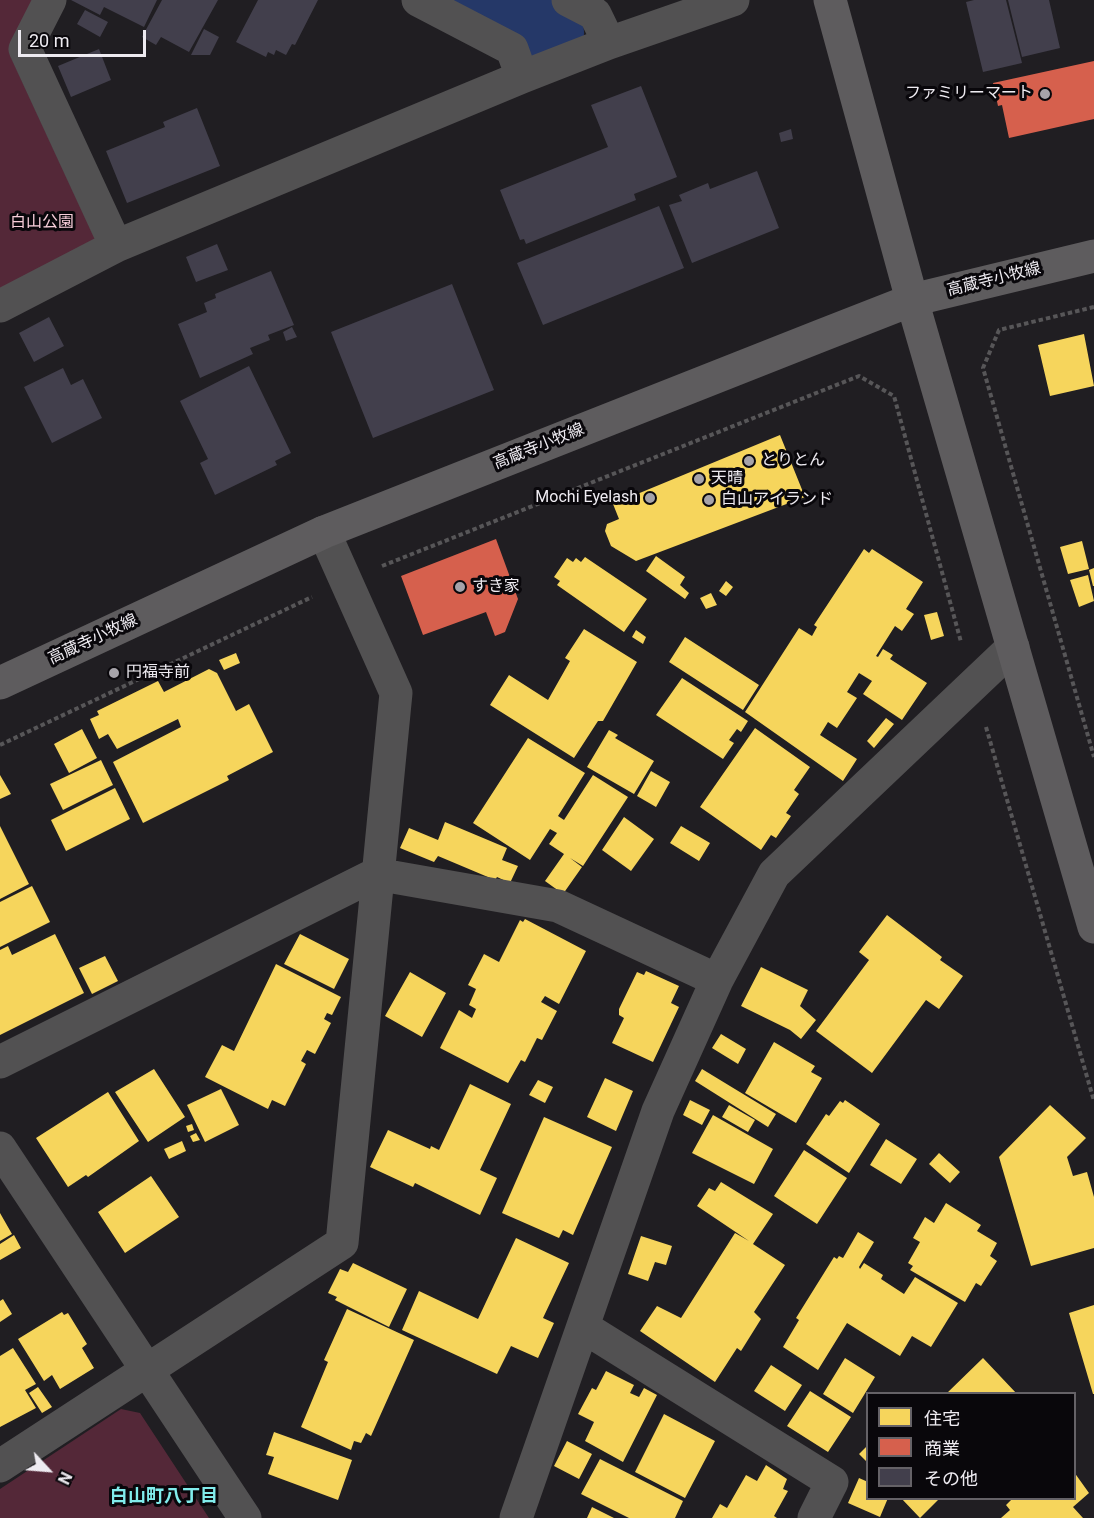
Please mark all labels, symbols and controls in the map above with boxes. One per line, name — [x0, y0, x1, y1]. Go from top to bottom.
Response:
scale bar — [21, 18, 148, 56]
text: 20 m — [29, 30, 69, 51]
place label: ファミリーマート — [905, 84, 1033, 104]
marker: ファミリーマート — [1038, 87, 1052, 101]
park label: 白山公園 — [10, 213, 74, 233]
street label: 高蔵寺小牧線 — [945, 259, 1043, 301]
street label: 高蔵寺小牧線 — [491, 420, 587, 474]
place label: とりとん — [761, 451, 825, 471]
marker: とりとん — [742, 454, 756, 468]
place label: 天晴 — [711, 469, 743, 489]
marker: 天晴 — [692, 472, 706, 486]
place label: Mochi Eyelash — [535, 488, 638, 508]
place label: 白山アイランド — [721, 490, 833, 510]
marker: Mochi Eyelash — [643, 491, 657, 505]
marker: 白山アイランド — [702, 493, 716, 507]
place label: すき家 — [472, 577, 520, 597]
marker: すき家 — [453, 580, 467, 594]
street label: 高蔵寺小牧線 — [45, 611, 141, 669]
place label: 円福寺前 — [126, 663, 190, 683]
marker: 円福寺前 — [107, 666, 121, 680]
legend — [866, 1392, 1076, 1500]
text: 住宅 — [924, 1408, 960, 1429]
text: 商業 — [924, 1438, 960, 1459]
north arrow — [18, 1440, 78, 1500]
text: その他 — [924, 1468, 978, 1489]
text: N — [54, 1469, 76, 1487]
district label: 白山町八丁目 — [110, 1486, 218, 1508]

